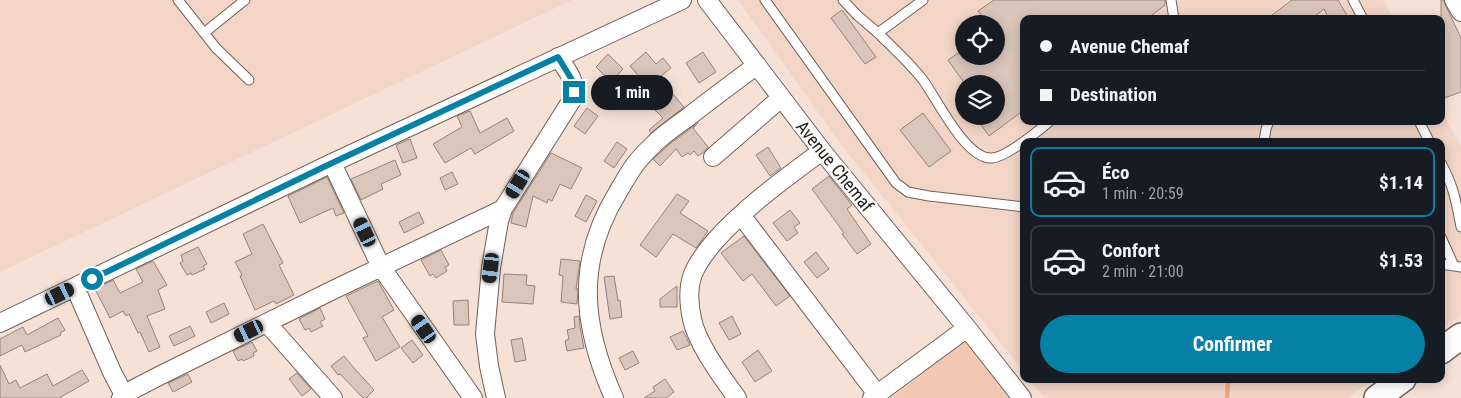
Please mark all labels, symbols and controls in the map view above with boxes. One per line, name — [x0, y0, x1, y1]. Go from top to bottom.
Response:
map controls — [955, 15, 1005, 125]
button: locate — [955, 15, 1005, 65]
text: Avenue Chemaf — [1070, 35, 1189, 58]
callout: 1 min — [592, 74, 674, 110]
button: layers — [955, 75, 1005, 125]
route end — [563, 81, 585, 103]
text: 1 min — [614, 83, 650, 102]
text: Destination — [1070, 83, 1157, 106]
street label: Avenue Chemaf — [792, 116, 878, 216]
icon: car — [1042, 160, 1087, 205]
text: Éco — [1102, 161, 1129, 184]
car — [503, 167, 532, 201]
text: $1.14 — [1379, 171, 1423, 194]
text: 1 min · 20:59 — [1102, 184, 1184, 203]
car — [351, 215, 378, 249]
icon: car — [1042, 238, 1087, 283]
text: Confort — [1102, 239, 1160, 262]
text: $1.53 — [1379, 249, 1423, 272]
car — [481, 252, 500, 284]
text: 2 min · 21:00 — [1102, 262, 1184, 281]
route start — [81, 268, 103, 290]
car — [43, 281, 76, 307]
car — [409, 312, 438, 346]
button: Confirmer — [1040, 315, 1425, 373]
car — [232, 318, 265, 344]

